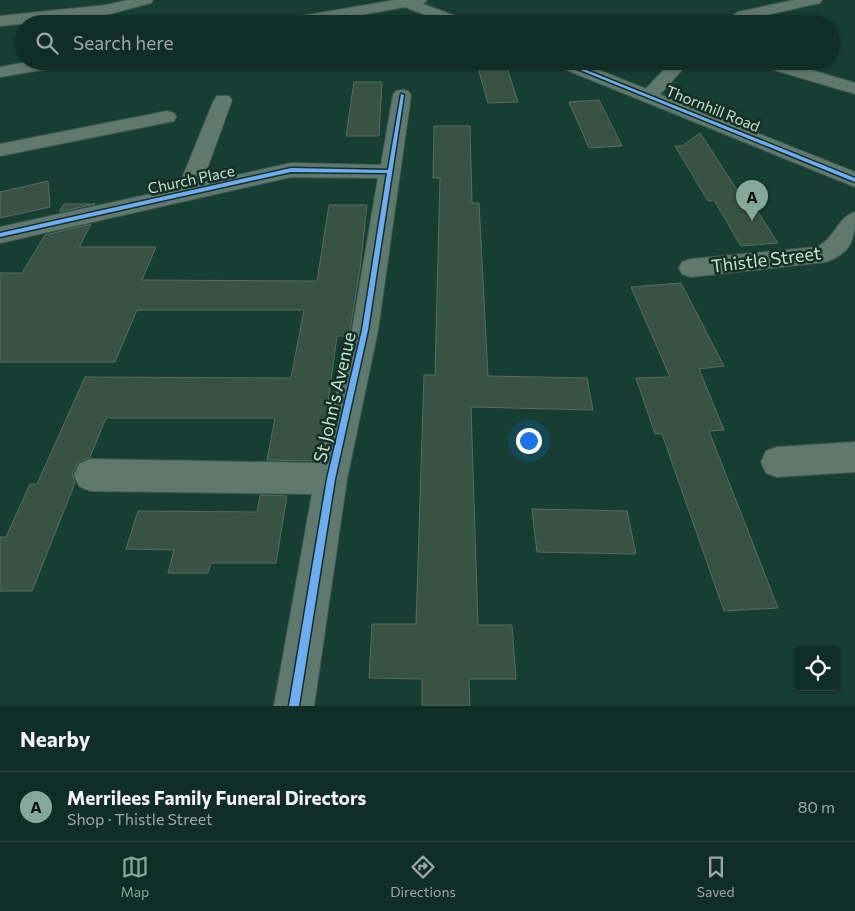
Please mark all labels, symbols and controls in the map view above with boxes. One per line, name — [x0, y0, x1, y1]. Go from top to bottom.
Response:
search box — [15, 15, 840, 70]
icon: search — [33, 29, 61, 57]
text: Search here — [73, 31, 173, 54]
street label: Thornhill Road — [663, 81, 763, 135]
street label: Church Place — [146, 161, 236, 197]
pin: A — [736, 180, 768, 221]
street label: Thistle Street — [710, 241, 822, 277]
street label: St John's Avenue — [308, 330, 360, 464]
your location — [516, 428, 542, 454]
map controls — [795, 646, 840, 691]
button: locate — [795, 646, 840, 691]
text: Nearby — [20, 726, 90, 751]
text: Merrilees Family Funeral Directors — [67, 786, 366, 809]
text: A — [30, 797, 42, 816]
text: 80 m — [798, 797, 835, 816]
text: Shop · Thistle Street — [67, 809, 213, 828]
tab: Map — [120, 853, 149, 900]
tab: Directions — [390, 853, 456, 900]
tab: Saved — [697, 853, 735, 900]

